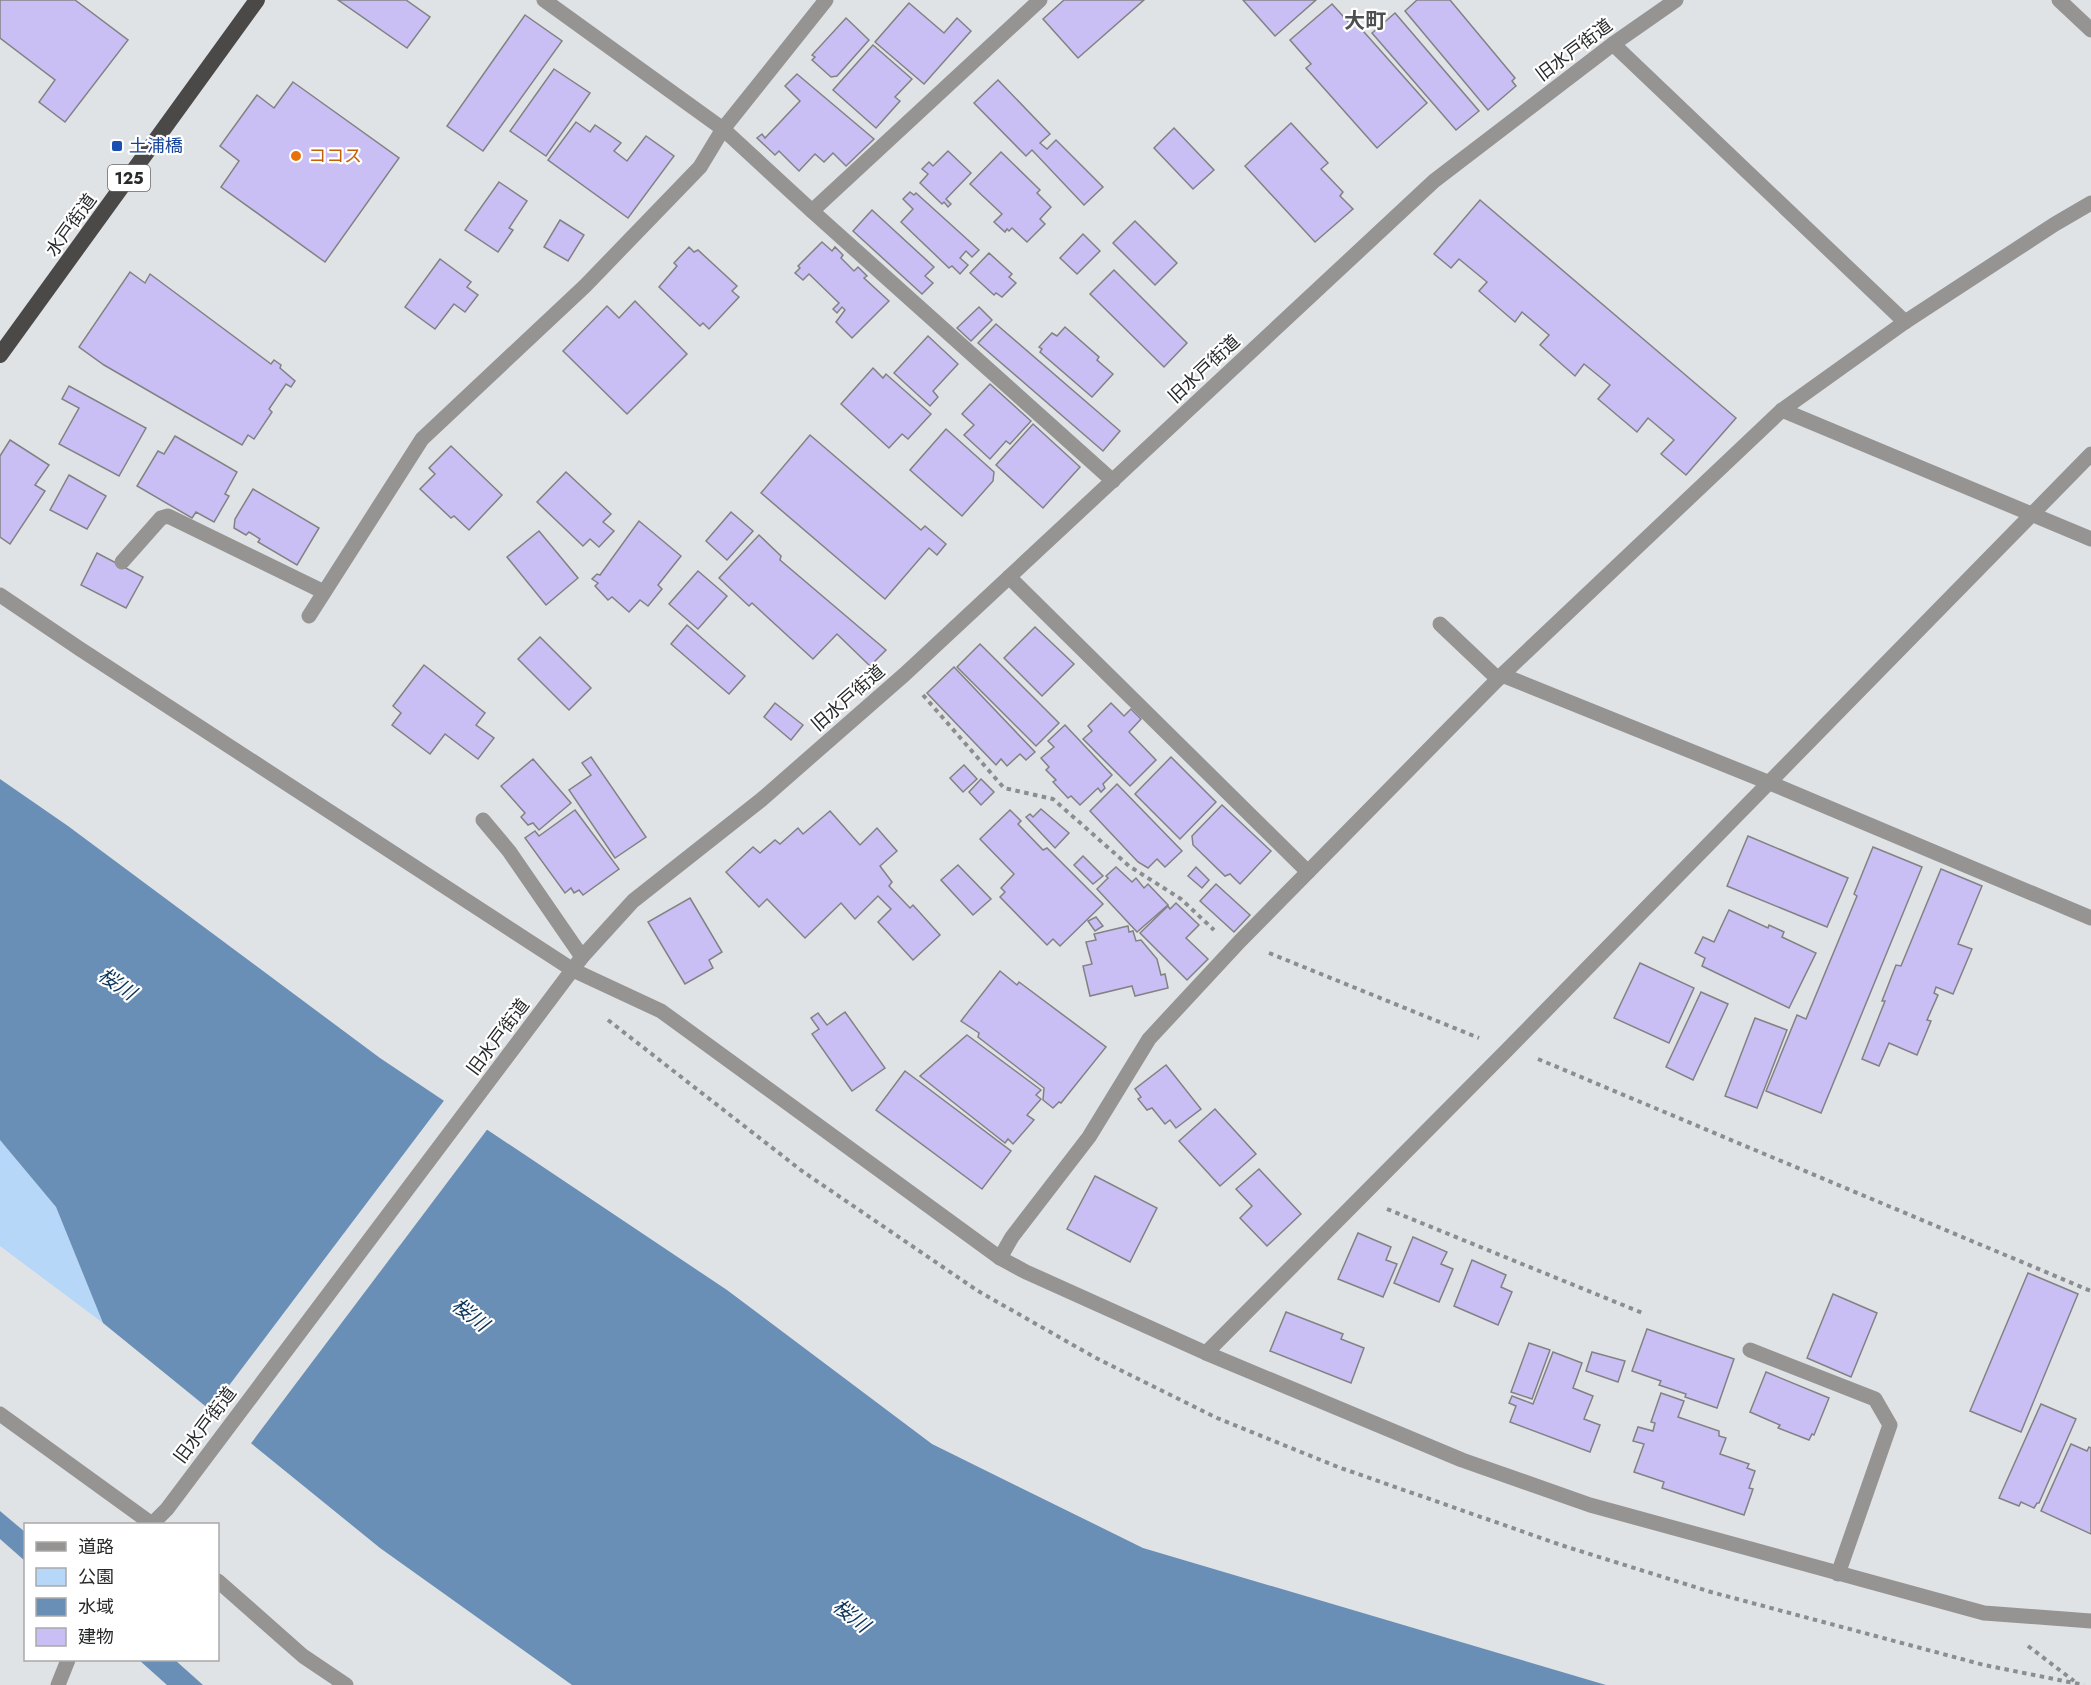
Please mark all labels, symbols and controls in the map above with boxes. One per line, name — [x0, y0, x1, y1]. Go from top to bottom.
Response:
district label: 大町 — [1344, 6, 1386, 36]
street label: 旧水戸街道 — [1530, 13, 1618, 87]
place label: 土浦橋 — [129, 133, 183, 159]
marker: 土浦橋 — [110, 139, 124, 153]
place label: ココス — [308, 143, 362, 169]
marker: ココス — [289, 149, 303, 163]
road number: 125 — [108, 165, 150, 191]
street label: 水戸街道 — [39, 188, 103, 262]
street label: 旧水戸街道 — [1162, 329, 1246, 409]
street label: 旧水戸街道 — [806, 659, 890, 737]
water label: 桜川 — [92, 961, 143, 1008]
street label: 旧水戸街道 — [461, 993, 535, 1081]
water label: 桜川 — [445, 1291, 496, 1340]
street label: 旧水戸街道 — [168, 1381, 242, 1469]
legend — [24, 1523, 219, 1661]
text: 道路 — [78, 1534, 114, 1560]
text: 公園 — [78, 1564, 114, 1590]
water label: 桜川 — [826, 1592, 877, 1641]
text: 水域 — [78, 1594, 114, 1620]
text: 建物 — [78, 1624, 114, 1650]

